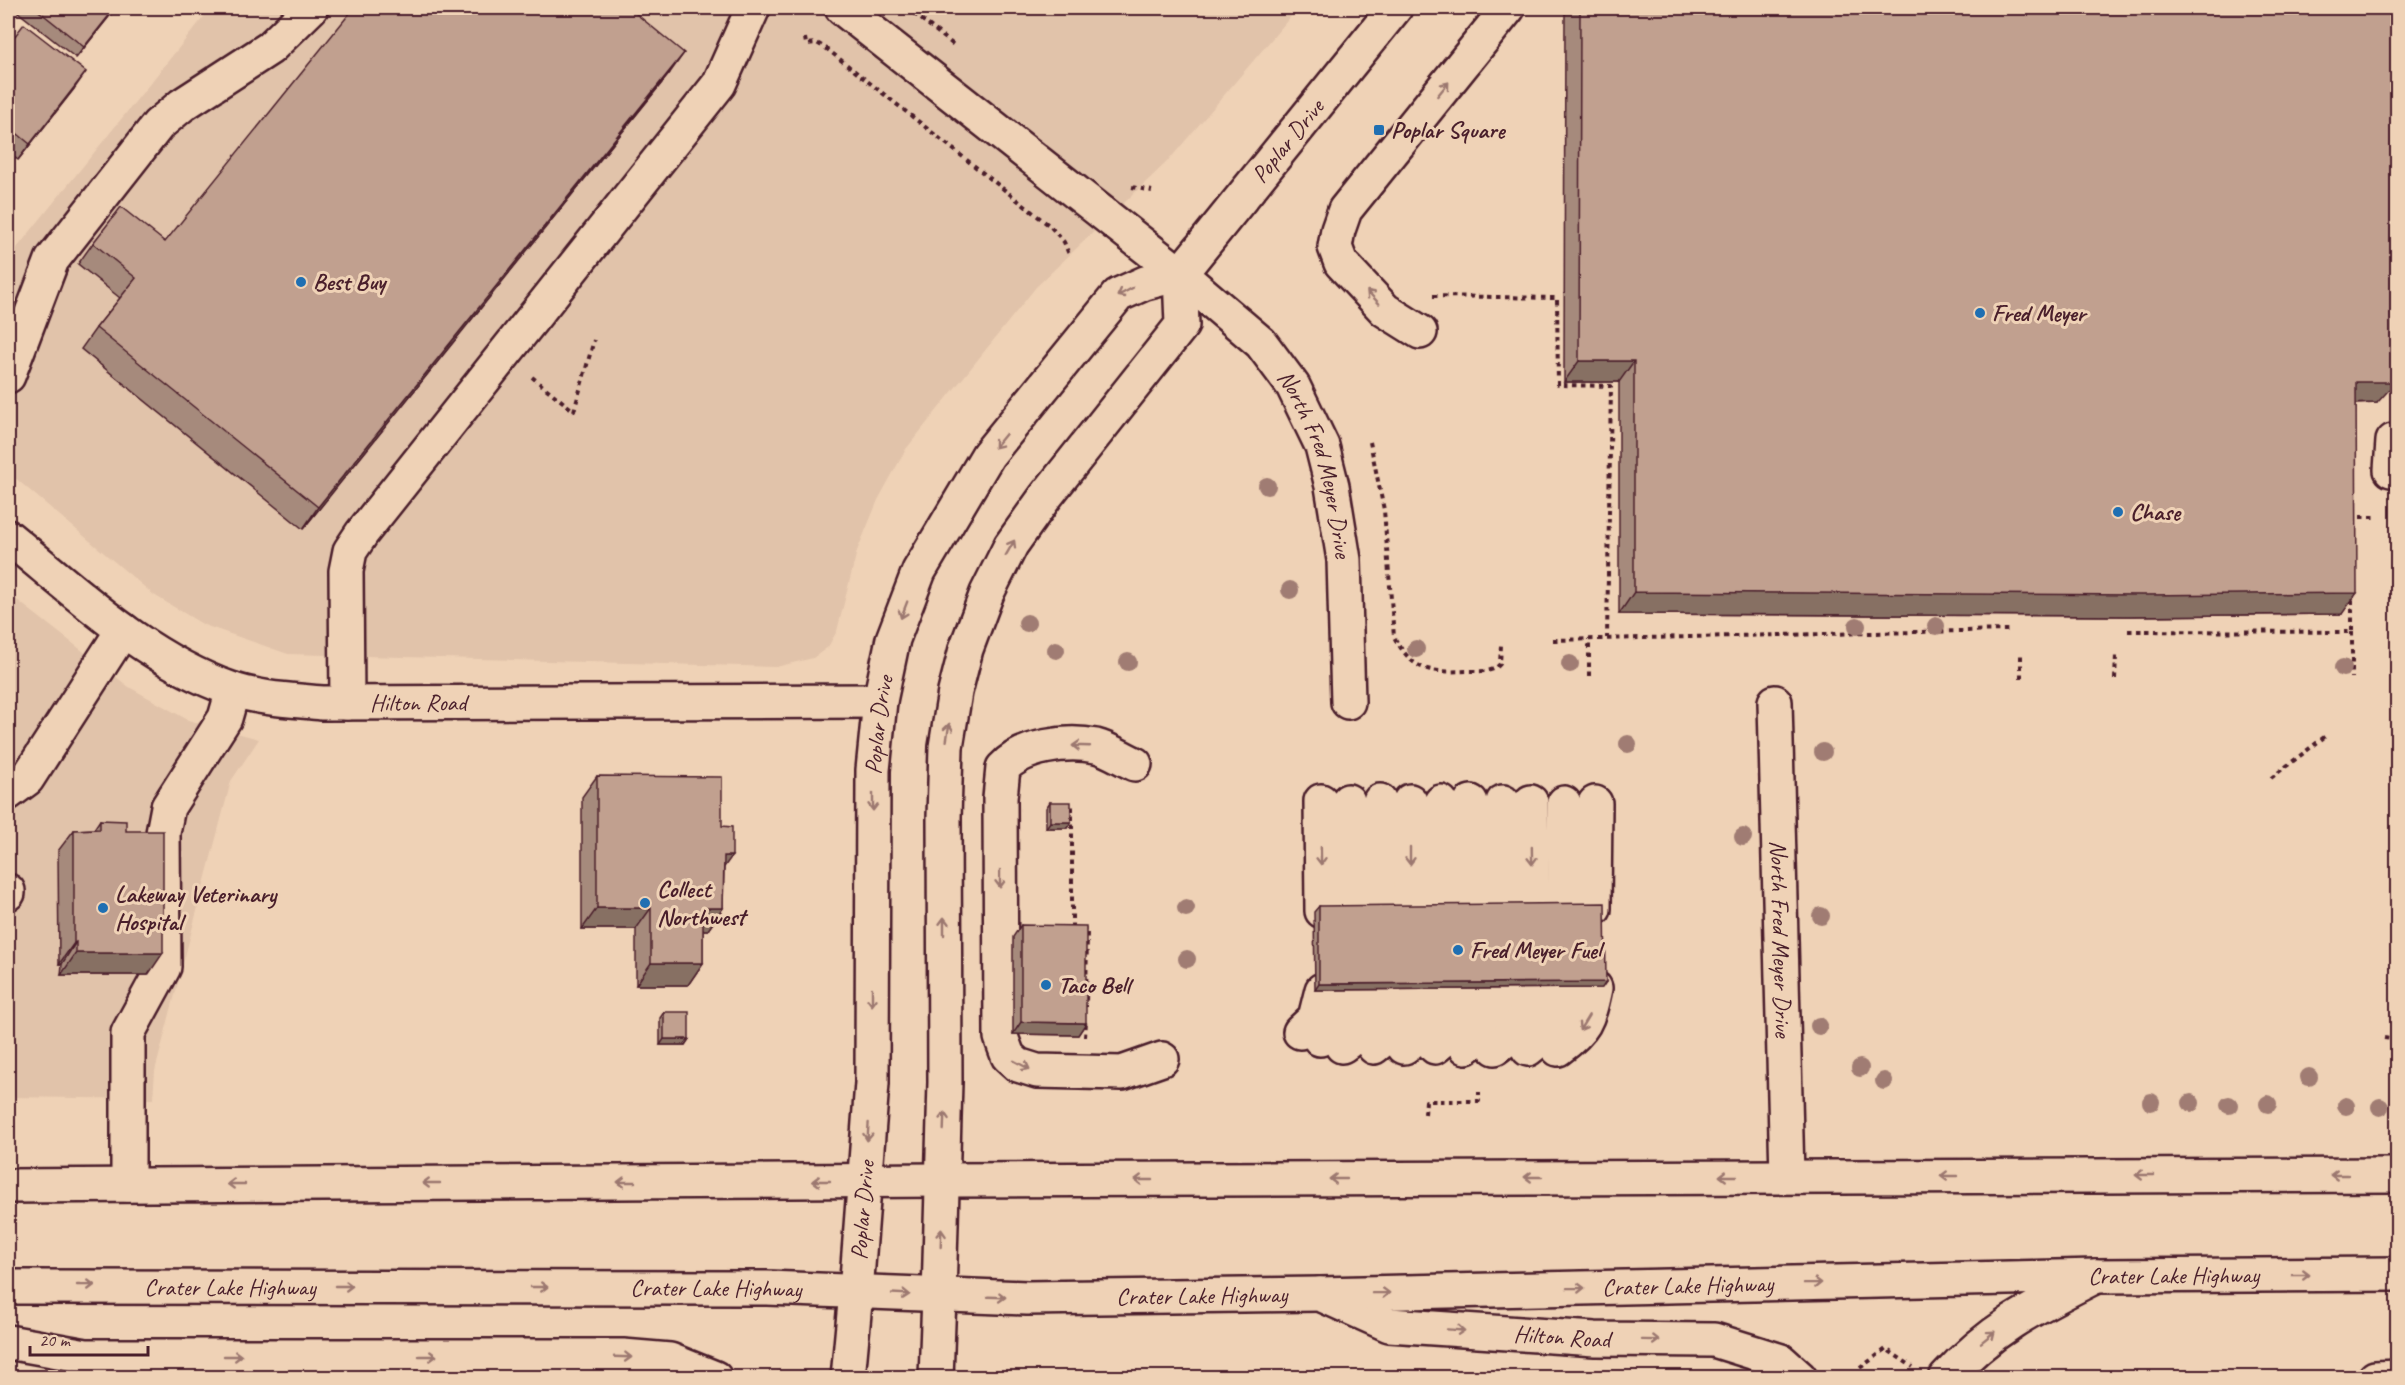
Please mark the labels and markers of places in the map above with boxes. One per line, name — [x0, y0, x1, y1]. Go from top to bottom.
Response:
place label: Poplar Square — [1391, 115, 1507, 145]
marker: Poplar Square — [1372, 123, 1386, 137]
place label: Best Buy — [313, 267, 388, 297]
marker: Best Buy — [294, 275, 308, 289]
place label: Fred Meyer — [1992, 298, 2088, 328]
marker: Fred Meyer — [1973, 306, 1987, 320]
place label: Chase — [2130, 497, 2182, 527]
marker: Chase — [2111, 505, 2125, 519]
place label: Collect Northwest — [657, 874, 749, 932]
place label: Lakeway Veterinary Hospital — [115, 879, 278, 937]
marker: Collect Northwest — [638, 896, 652, 910]
marker: Lakeway Veterinary Hospital — [96, 901, 110, 915]
place label: Fred Meyer Fuel — [1470, 935, 1606, 965]
marker: Fred Meyer Fuel — [1451, 943, 1465, 957]
place label: Taco Bell — [1058, 970, 1135, 1000]
marker: Taco Bell — [1039, 978, 1053, 992]

